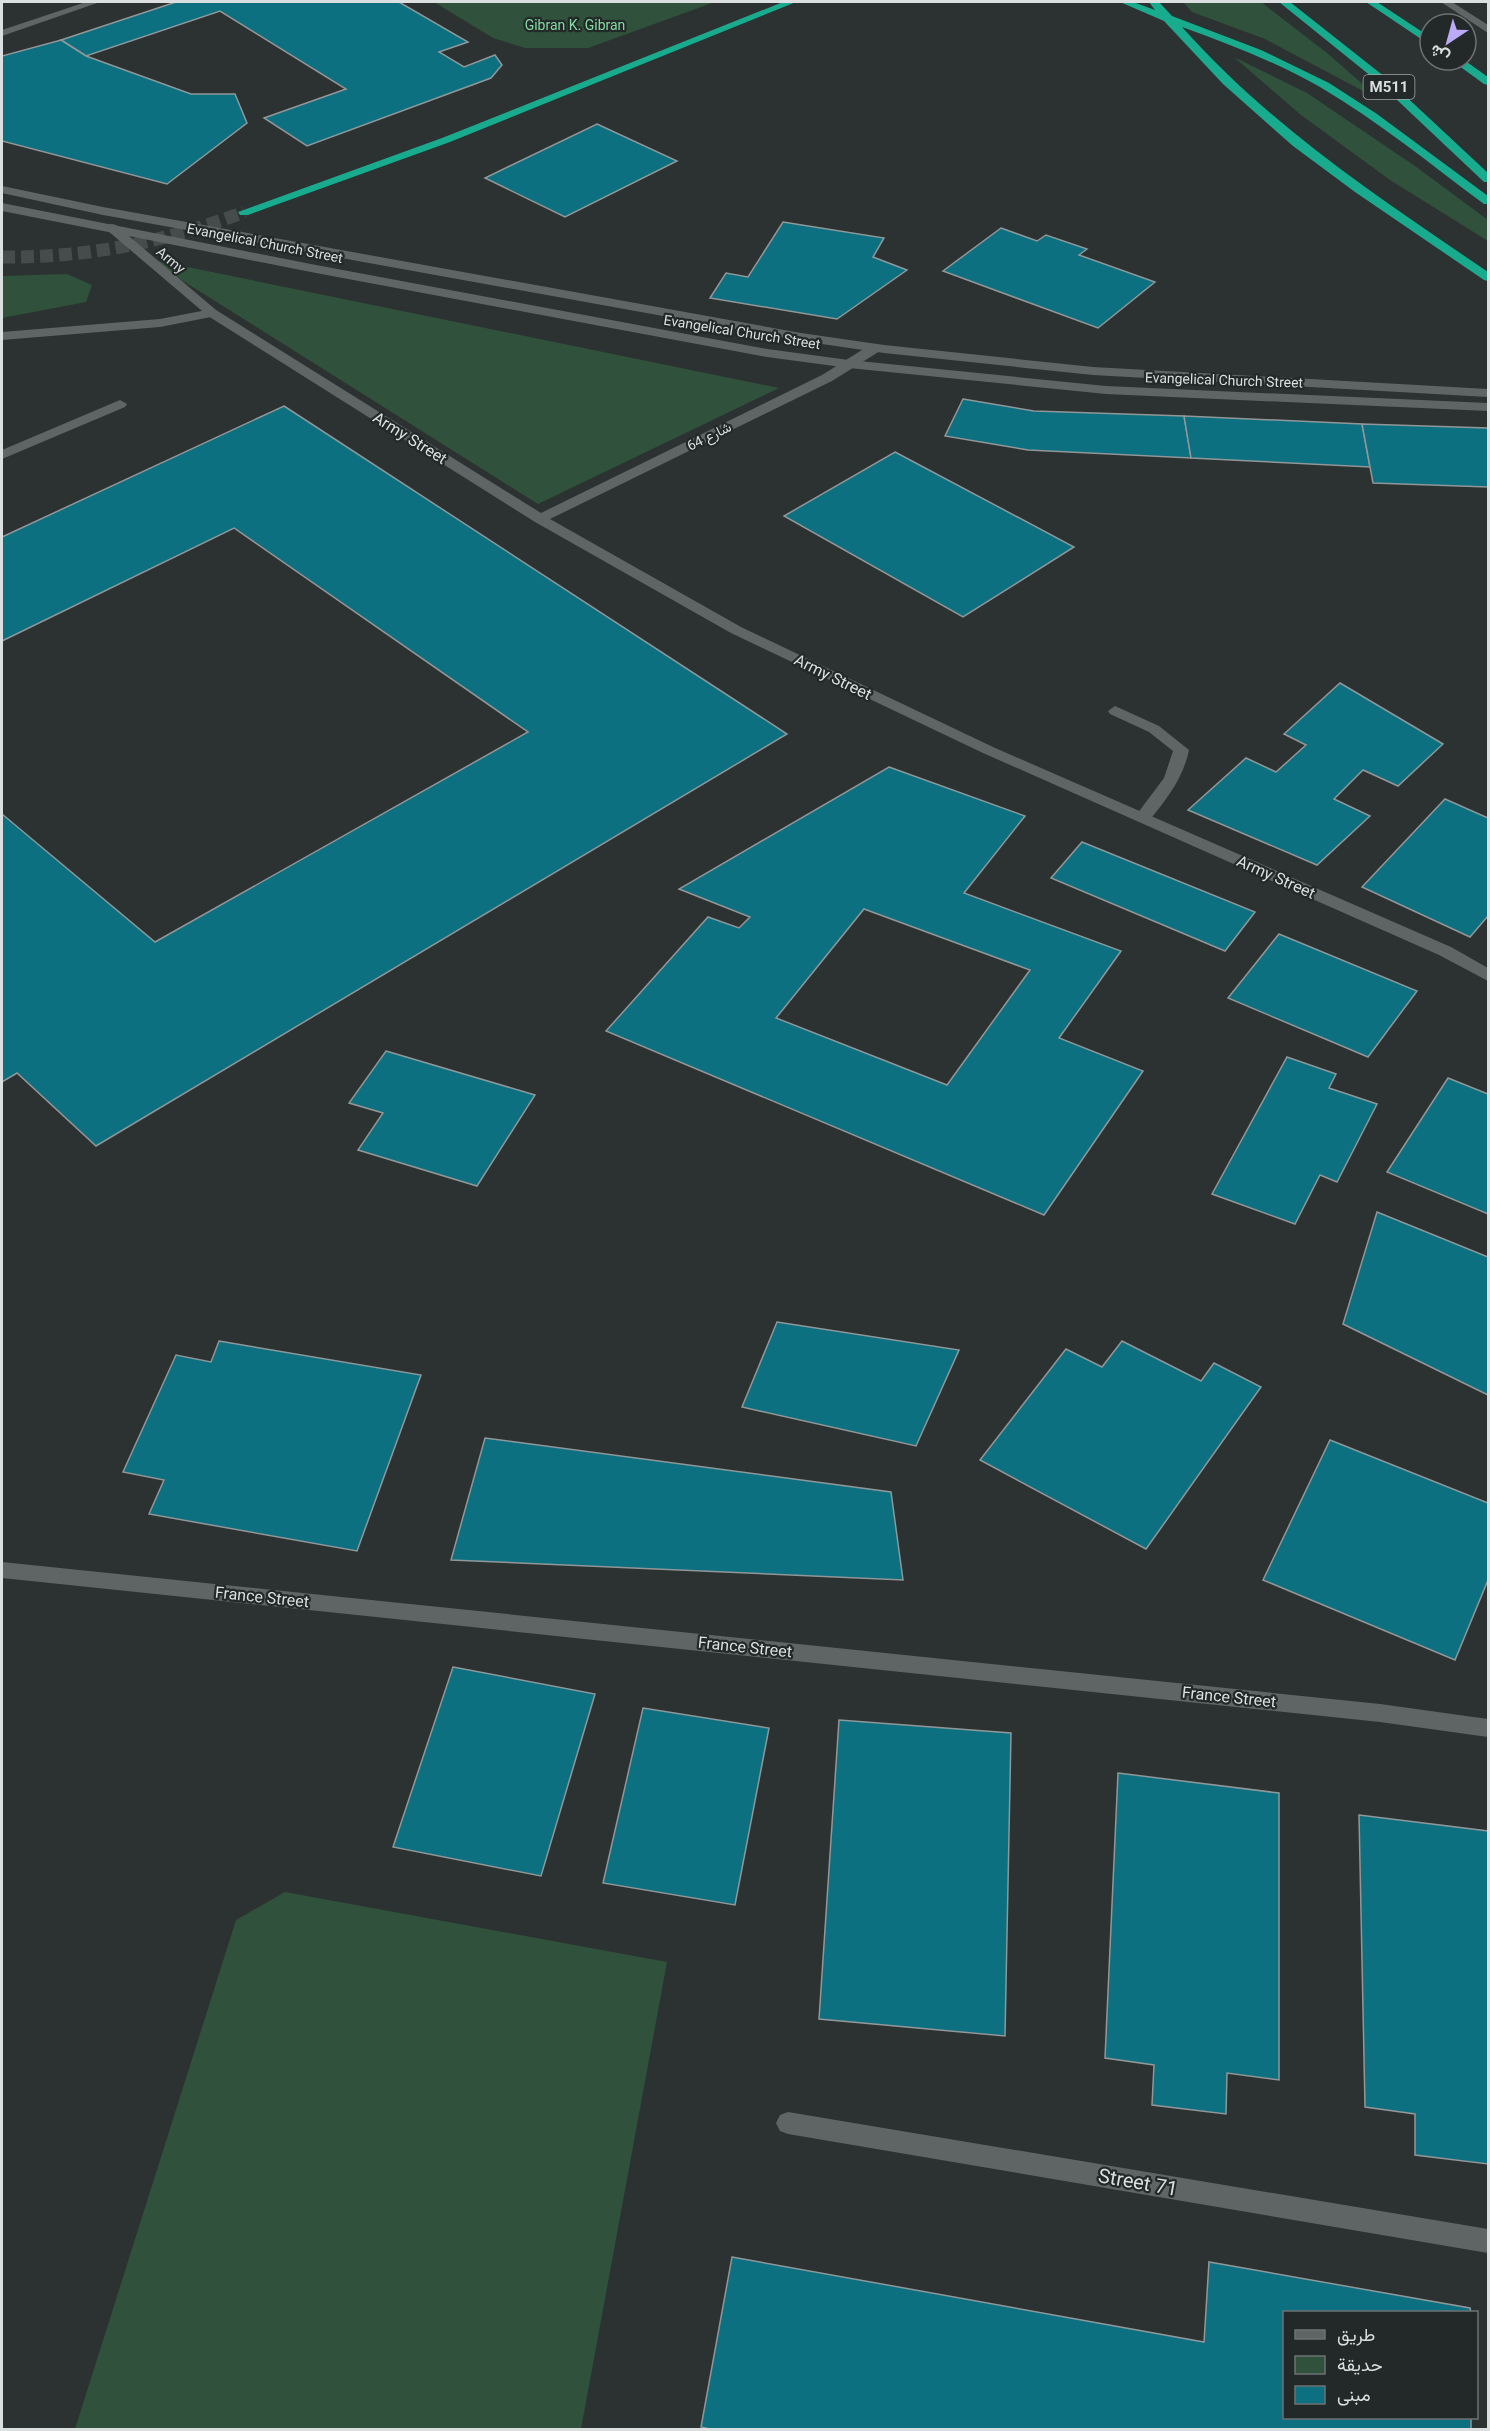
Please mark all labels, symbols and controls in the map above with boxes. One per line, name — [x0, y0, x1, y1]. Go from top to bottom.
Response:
north arrow — [1418, 12, 1478, 72]
park label: Gibran K. Gibran — [525, 17, 625, 33]
text: ش — [1426, 40, 1453, 67]
road number: M511 — [1364, 75, 1414, 99]
street label: Evangelical Church Street — [186, 220, 345, 266]
street label: Army — [153, 243, 189, 277]
street label: Evangelical Church Street — [663, 312, 822, 352]
street label: Evangelical Church Street — [1145, 369, 1304, 391]
street label: Army Street — [370, 408, 450, 468]
street label: شارع 64 — [684, 418, 735, 456]
street label: Army Street — [791, 650, 875, 704]
street label: Army Street — [1234, 851, 1318, 903]
street label: France Street — [214, 1583, 310, 1611]
street label: France Street — [697, 1633, 793, 1661]
street label: France Street — [1181, 1683, 1277, 1711]
street label: Street 71 — [1096, 2163, 1180, 2201]
legend — [1283, 2311, 1478, 2419]
text: طريق — [1337, 2324, 1375, 2346]
text: حديقة — [1337, 2354, 1383, 2375]
text: مبنى — [1337, 2384, 1371, 2406]

